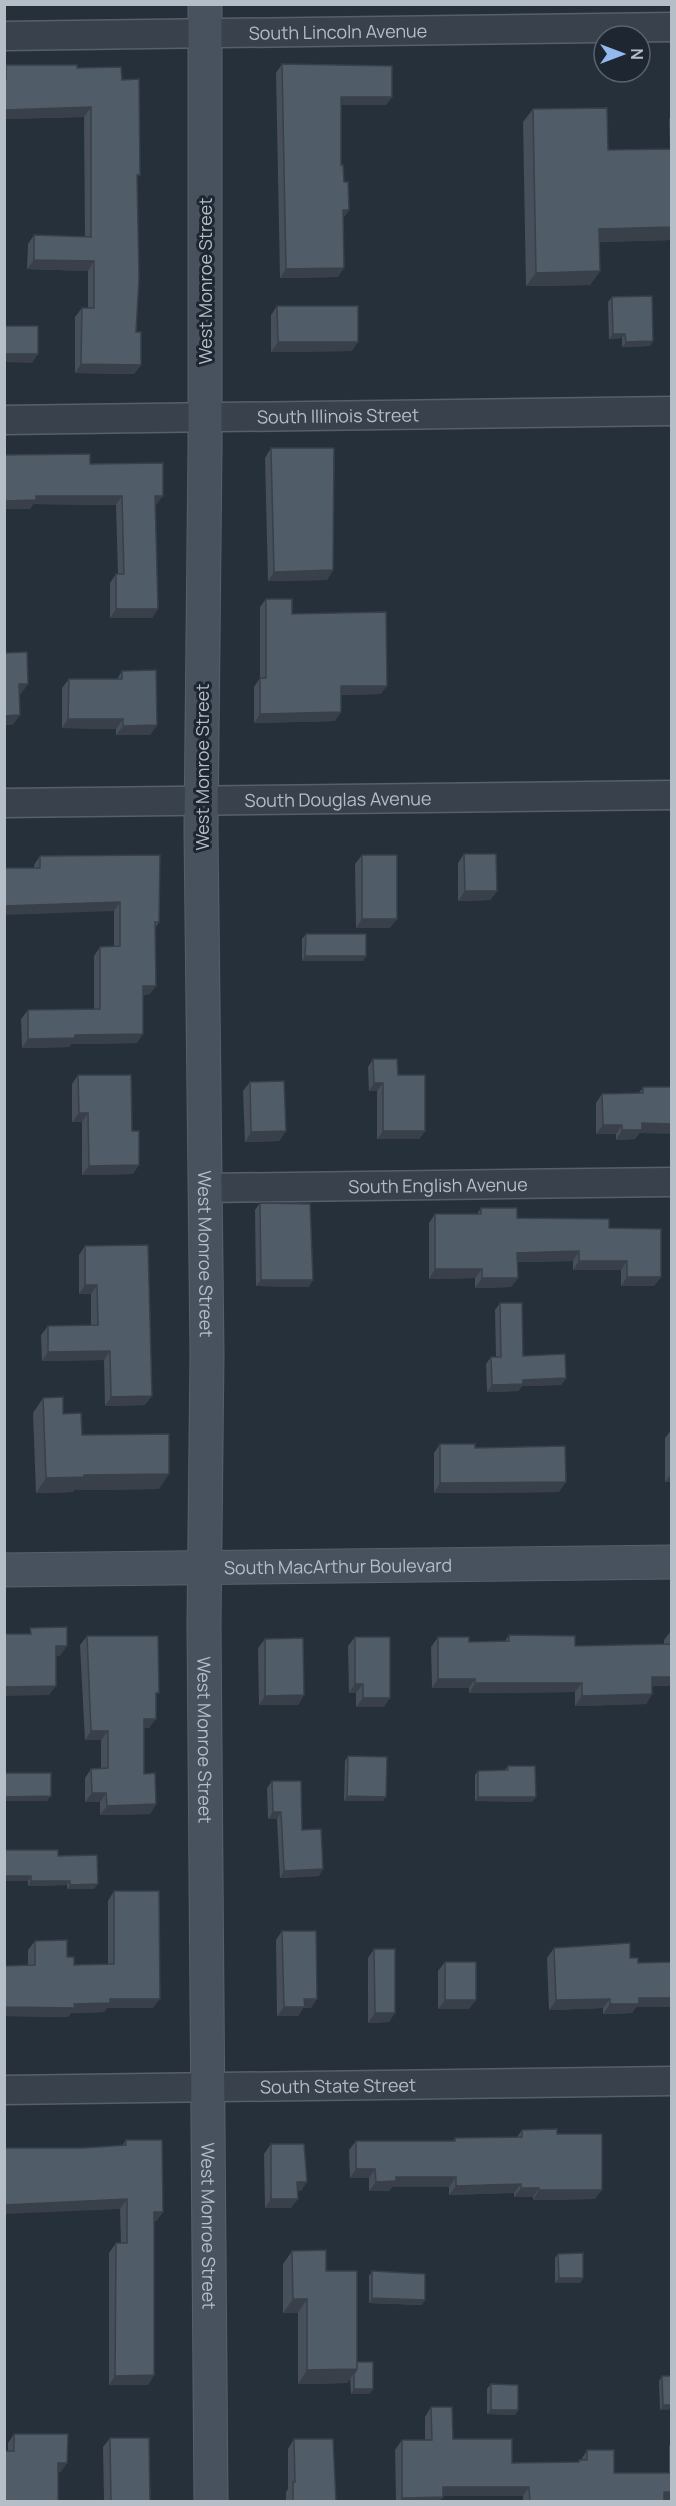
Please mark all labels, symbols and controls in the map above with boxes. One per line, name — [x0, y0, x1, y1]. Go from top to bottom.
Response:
street label: South Lincoln Avenue — [249, 18, 427, 45]
north arrow — [592, 24, 652, 84]
text: N — [626, 48, 648, 60]
street label: West Monroe Street — [193, 198, 217, 364]
street label: South Illinois Street — [257, 402, 419, 429]
street label: West Monroe Street — [190, 684, 214, 850]
street label: South Douglas Avenue — [244, 786, 432, 812]
street label: West Monroe Street — [193, 1170, 219, 1338]
street label: South English Avenue — [348, 1172, 528, 1198]
street label: South MacArthur Boulevard — [224, 1553, 452, 1579]
street label: West Monroe Street — [192, 1656, 218, 1824]
street label: South State Street — [260, 2072, 416, 2099]
street label: West Monroe Street — [196, 2142, 221, 2310]

